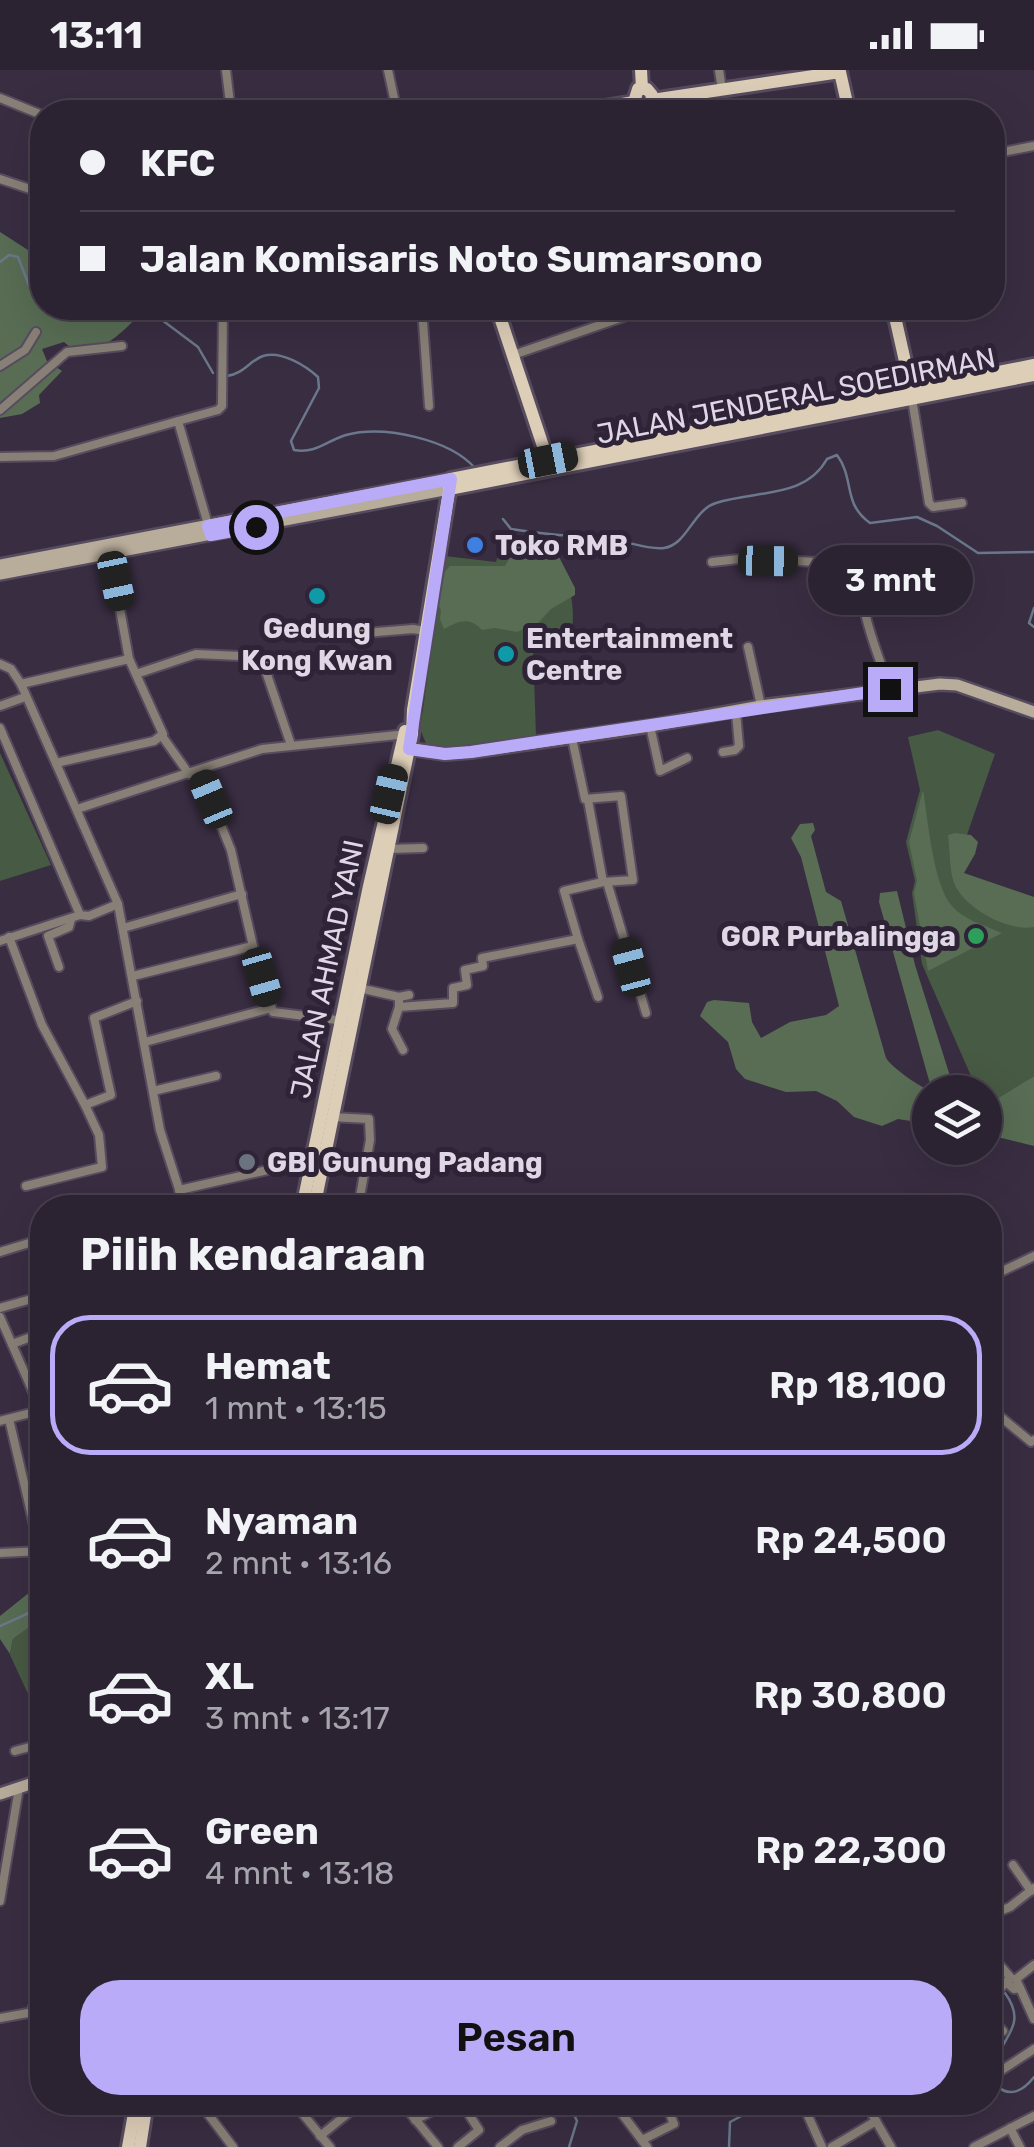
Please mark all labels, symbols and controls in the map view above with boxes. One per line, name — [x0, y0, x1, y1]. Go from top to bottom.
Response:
text: 13:11 — [50, 12, 143, 58]
text: KFC — [140, 140, 215, 186]
text: Jalan Komisaris Noto Sumarsono — [140, 236, 763, 282]
street label: JALAN JENDERAL SOEDIRMAN — [594, 341, 998, 451]
car — [516, 440, 580, 480]
route start — [234, 505, 279, 550]
place label: Toko RMB — [495, 529, 628, 562]
marker: Toko RMB — [464, 534, 486, 556]
callout: 3 mnt — [808, 544, 972, 614]
car — [738, 545, 798, 577]
car — [95, 549, 137, 613]
text: 3 mnt — [845, 561, 936, 599]
marker: Gedung Kong Kwan — [306, 585, 328, 607]
place label: Gedung Kong Kwan — [241, 612, 393, 677]
place label: Entertainment Centre — [526, 622, 733, 687]
marker: Entertainment Centre — [495, 643, 517, 665]
route end — [868, 667, 913, 712]
car — [368, 761, 410, 827]
car — [185, 766, 237, 832]
street label: JALAN AHMAD YANI — [283, 837, 371, 1101]
place label: GOR Purbalingga — [721, 920, 956, 953]
marker: GOR Purbalingga — [965, 925, 987, 947]
car — [609, 934, 653, 1000]
car — [239, 944, 285, 1010]
map controls — [912, 1075, 1002, 1165]
button: layers — [912, 1075, 1002, 1165]
place label: GBI Gunung Padang — [267, 1146, 543, 1179]
marker: GBI Gunung Padang — [236, 1151, 258, 1173]
text: Pilih kendaraan — [80, 1228, 426, 1281]
icon: car — [85, 1340, 175, 1430]
text: Hemat — [205, 1343, 331, 1389]
text: Rp 18,100 — [769, 1362, 947, 1408]
text: 1 mnt · 13:15 — [205, 1389, 387, 1427]
icon: car — [85, 1495, 175, 1585]
text: Nyaman — [205, 1498, 358, 1544]
text: Rp 24,500 — [755, 1517, 947, 1563]
text: 2 mnt · 13:16 — [205, 1544, 392, 1582]
icon: car — [85, 1650, 175, 1740]
text: XL — [205, 1653, 254, 1699]
text: Rp 30,800 — [753, 1672, 947, 1718]
text: 3 mnt · 13:17 — [205, 1699, 390, 1737]
icon: car — [85, 1805, 175, 1895]
text: Green — [205, 1808, 319, 1854]
text: Rp 22,300 — [755, 1827, 947, 1873]
text: 4 mnt · 13:18 — [205, 1854, 394, 1892]
button: Pesan — [80, 1980, 952, 2095]

